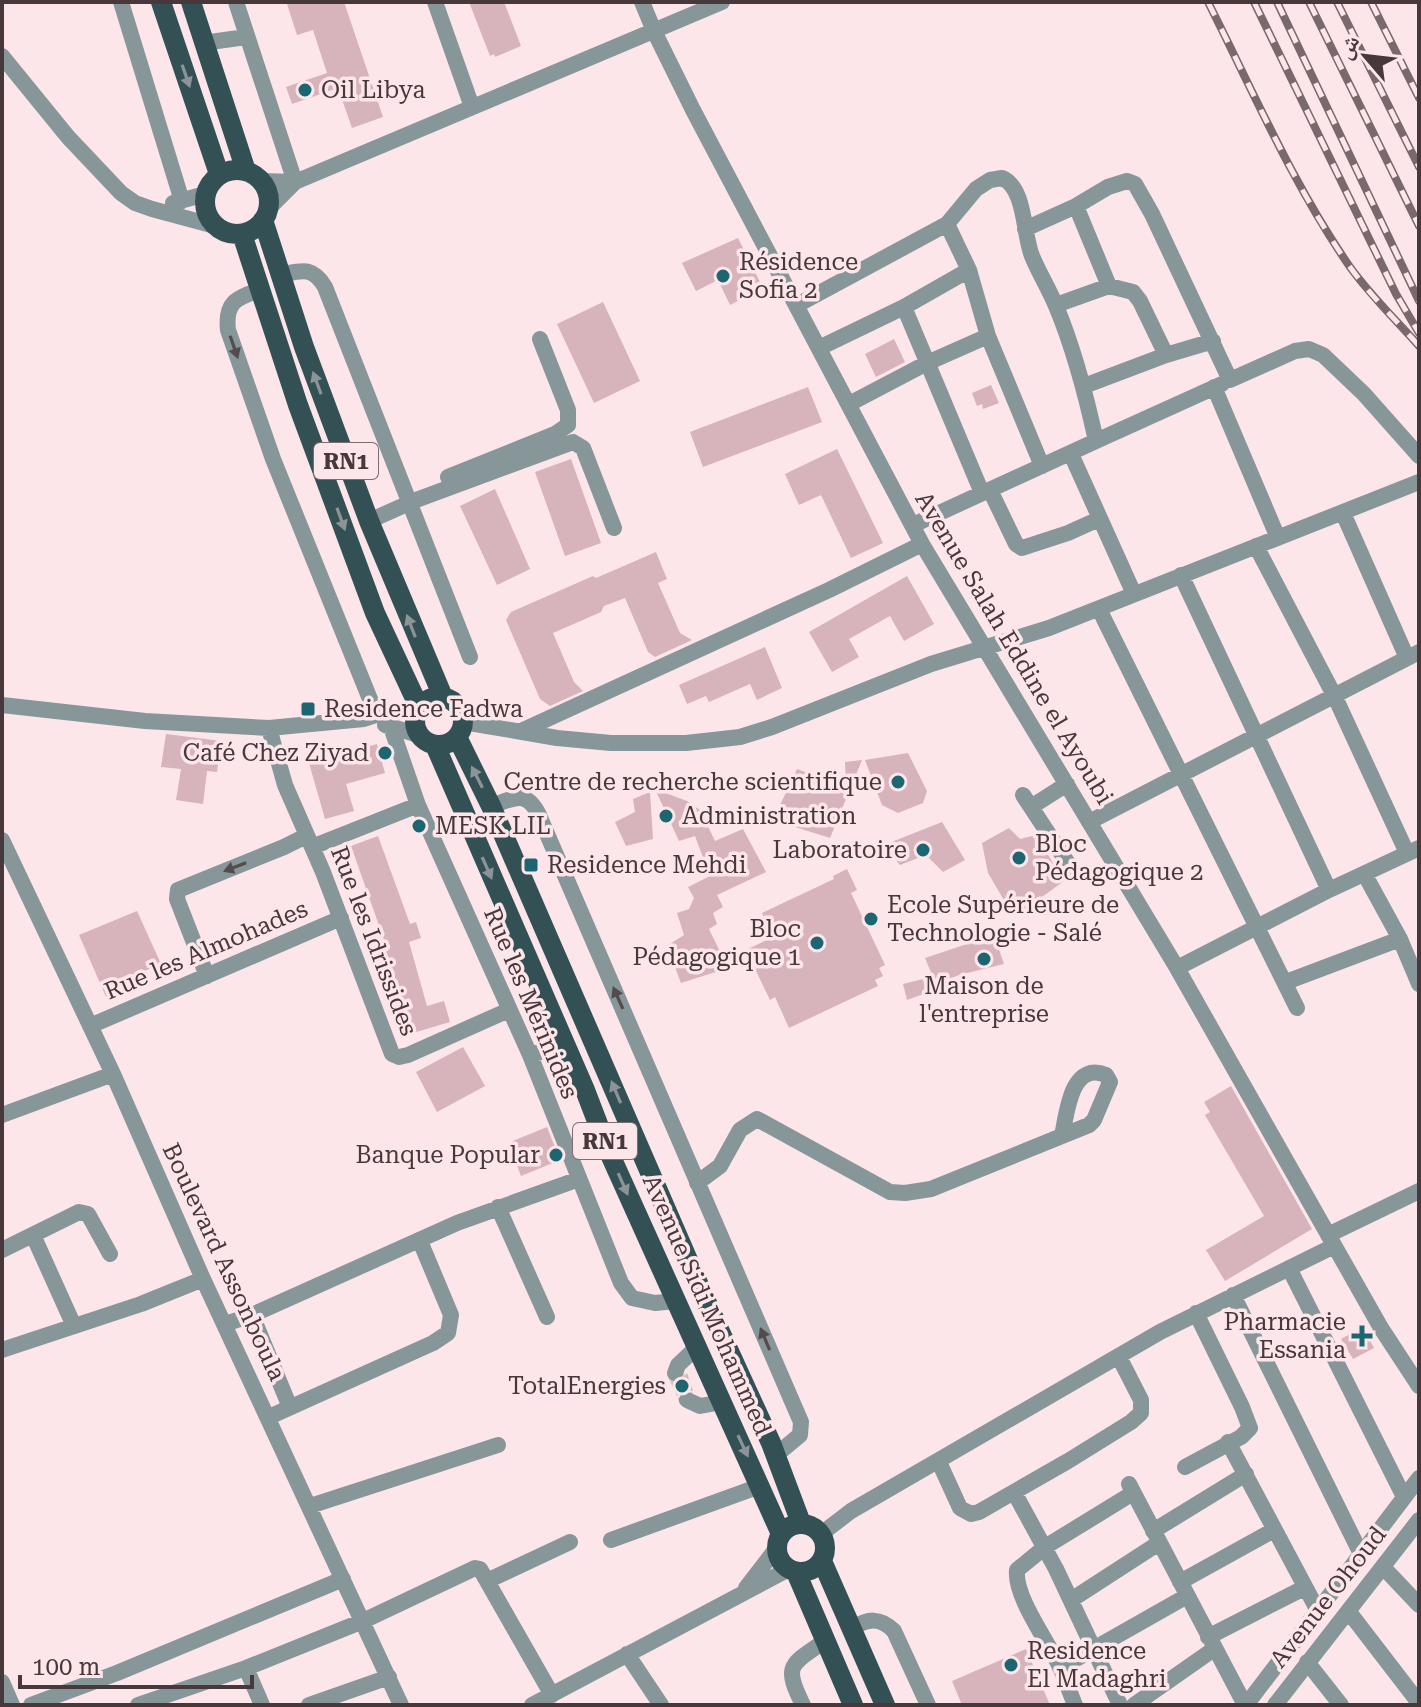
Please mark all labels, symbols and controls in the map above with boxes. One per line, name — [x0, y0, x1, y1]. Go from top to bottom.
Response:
north arrow — [1325, 16, 1405, 96]
text: ش — [1331, 31, 1365, 63]
one-way arrow — [180, 64, 192, 88]
place label: Oil Libya — [321, 76, 425, 104]
marker: Oil Libya — [296, 81, 314, 99]
place label: Résidence Sofia 2 — [739, 248, 858, 304]
marker: Résidence Sofia 2 — [714, 267, 732, 285]
one-way arrow — [228, 336, 240, 360]
one-way arrow — [310, 371, 323, 395]
road number: RN1 — [314, 443, 378, 479]
street label: Avenue Salah Eddine el Ayoubi — [909, 487, 1119, 810]
one-way arrow — [335, 507, 348, 531]
one-way arrow — [405, 613, 417, 637]
place label: Residence Fadwa — [324, 695, 523, 723]
marker: Residence Fadwa — [299, 700, 317, 718]
place label: Café Chez Ziyad — [183, 739, 369, 767]
marker: Café Chez Ziyad — [376, 744, 394, 762]
one-way arrow — [470, 765, 483, 788]
place label: Centre de recherche scientifique — [504, 768, 882, 796]
marker: Centre de recherche scientifique — [889, 773, 907, 791]
place label: Administration — [682, 802, 857, 830]
marker: Administration — [657, 807, 675, 825]
place label: MESK LIL — [435, 812, 551, 840]
marker: MESK LIL — [410, 817, 428, 835]
place label: Bloc Pédagogique 2 — [1035, 830, 1203, 886]
place label: Laboratoire — [772, 836, 907, 864]
marker: Laboratoire — [914, 841, 932, 859]
street label: Rue les Idrissides — [325, 842, 423, 1040]
marker: Bloc Pédagogique 2 — [1010, 849, 1028, 867]
place label: Residence Mehdi — [547, 851, 747, 879]
marker: Residence Mehdi — [522, 856, 540, 874]
one-way arrow — [481, 857, 494, 880]
one-way arrow — [223, 861, 247, 874]
place label: Ecole Supérieure de Technologie - Salé — [887, 891, 1119, 947]
street label: Rue les Almohades — [100, 895, 312, 1005]
street label: Rue les Mérinides — [478, 903, 584, 1103]
marker: Ecole Supérieure de Technologie - Salé — [862, 910, 880, 928]
place label: Bloc Pédagogique 1 — [633, 915, 801, 971]
marker: Bloc Pédagogique 1 — [808, 934, 826, 952]
marker: Maison de l'entreprise — [975, 950, 993, 968]
place label: Maison de l'entreprise — [919, 972, 1049, 1028]
one-way arrow — [611, 986, 624, 1010]
one-way arrow — [609, 1080, 622, 1103]
road number: RN1 — [573, 1123, 637, 1159]
street label: Boulevard Assonboula — [157, 1139, 291, 1385]
place label: Banque Popular — [355, 1141, 540, 1169]
marker: Banque Popular — [547, 1146, 565, 1164]
street label: Avenue Sidi Mohammed — [637, 1170, 777, 1440]
one-way arrow — [617, 1172, 630, 1196]
place label: Pharmacie Essania — [1223, 1308, 1346, 1364]
one-way arrow — [759, 1327, 772, 1351]
marker: Pharmacie Essania — [1353, 1327, 1371, 1345]
place label: TotalEnergies — [508, 1372, 666, 1400]
marker: TotalEnergies — [673, 1377, 691, 1395]
one-way arrow — [736, 1435, 749, 1458]
street label: Avenue Ohoud — [1264, 1521, 1392, 1673]
place label: Residence El Madaghri — [1027, 1637, 1167, 1693]
scale bar — [20, 1639, 252, 1689]
text: 100 m — [32, 1653, 100, 1681]
marker: Residence El Madaghri — [1002, 1656, 1020, 1674]

